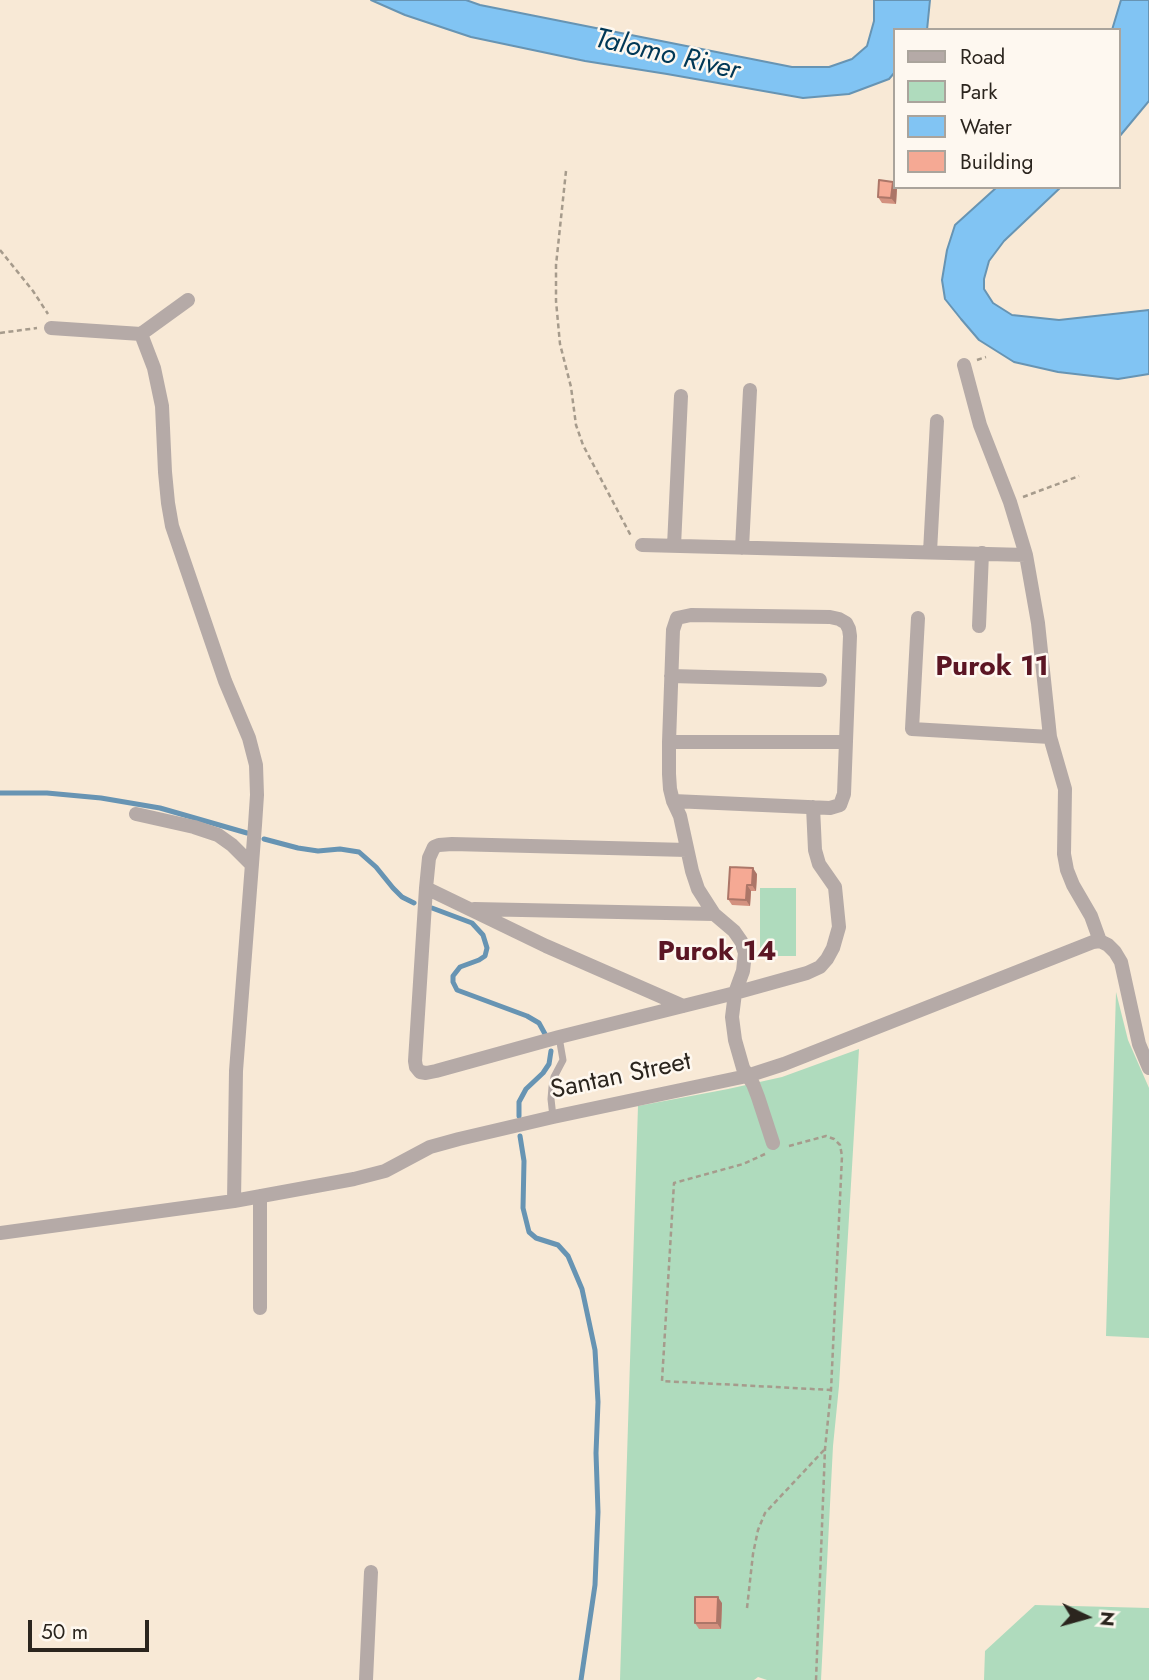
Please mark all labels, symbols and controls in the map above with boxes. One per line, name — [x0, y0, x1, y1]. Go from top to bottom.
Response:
water label: Talomo River — [591, 23, 743, 89]
legend — [894, 28, 1121, 189]
text: Road — [960, 42, 1005, 72]
text: Park — [960, 77, 997, 107]
text: Water — [960, 112, 1012, 142]
text: Building — [960, 147, 1033, 177]
district label: Purok 11 — [935, 651, 1049, 685]
district label: Purok 14 — [658, 936, 776, 970]
street label: Santan Street — [548, 1047, 694, 1107]
north arrow — [1051, 1582, 1121, 1652]
scale bar — [32, 1606, 152, 1650]
text: N — [1093, 1610, 1122, 1628]
text: 50 m — [41, 1617, 88, 1647]

